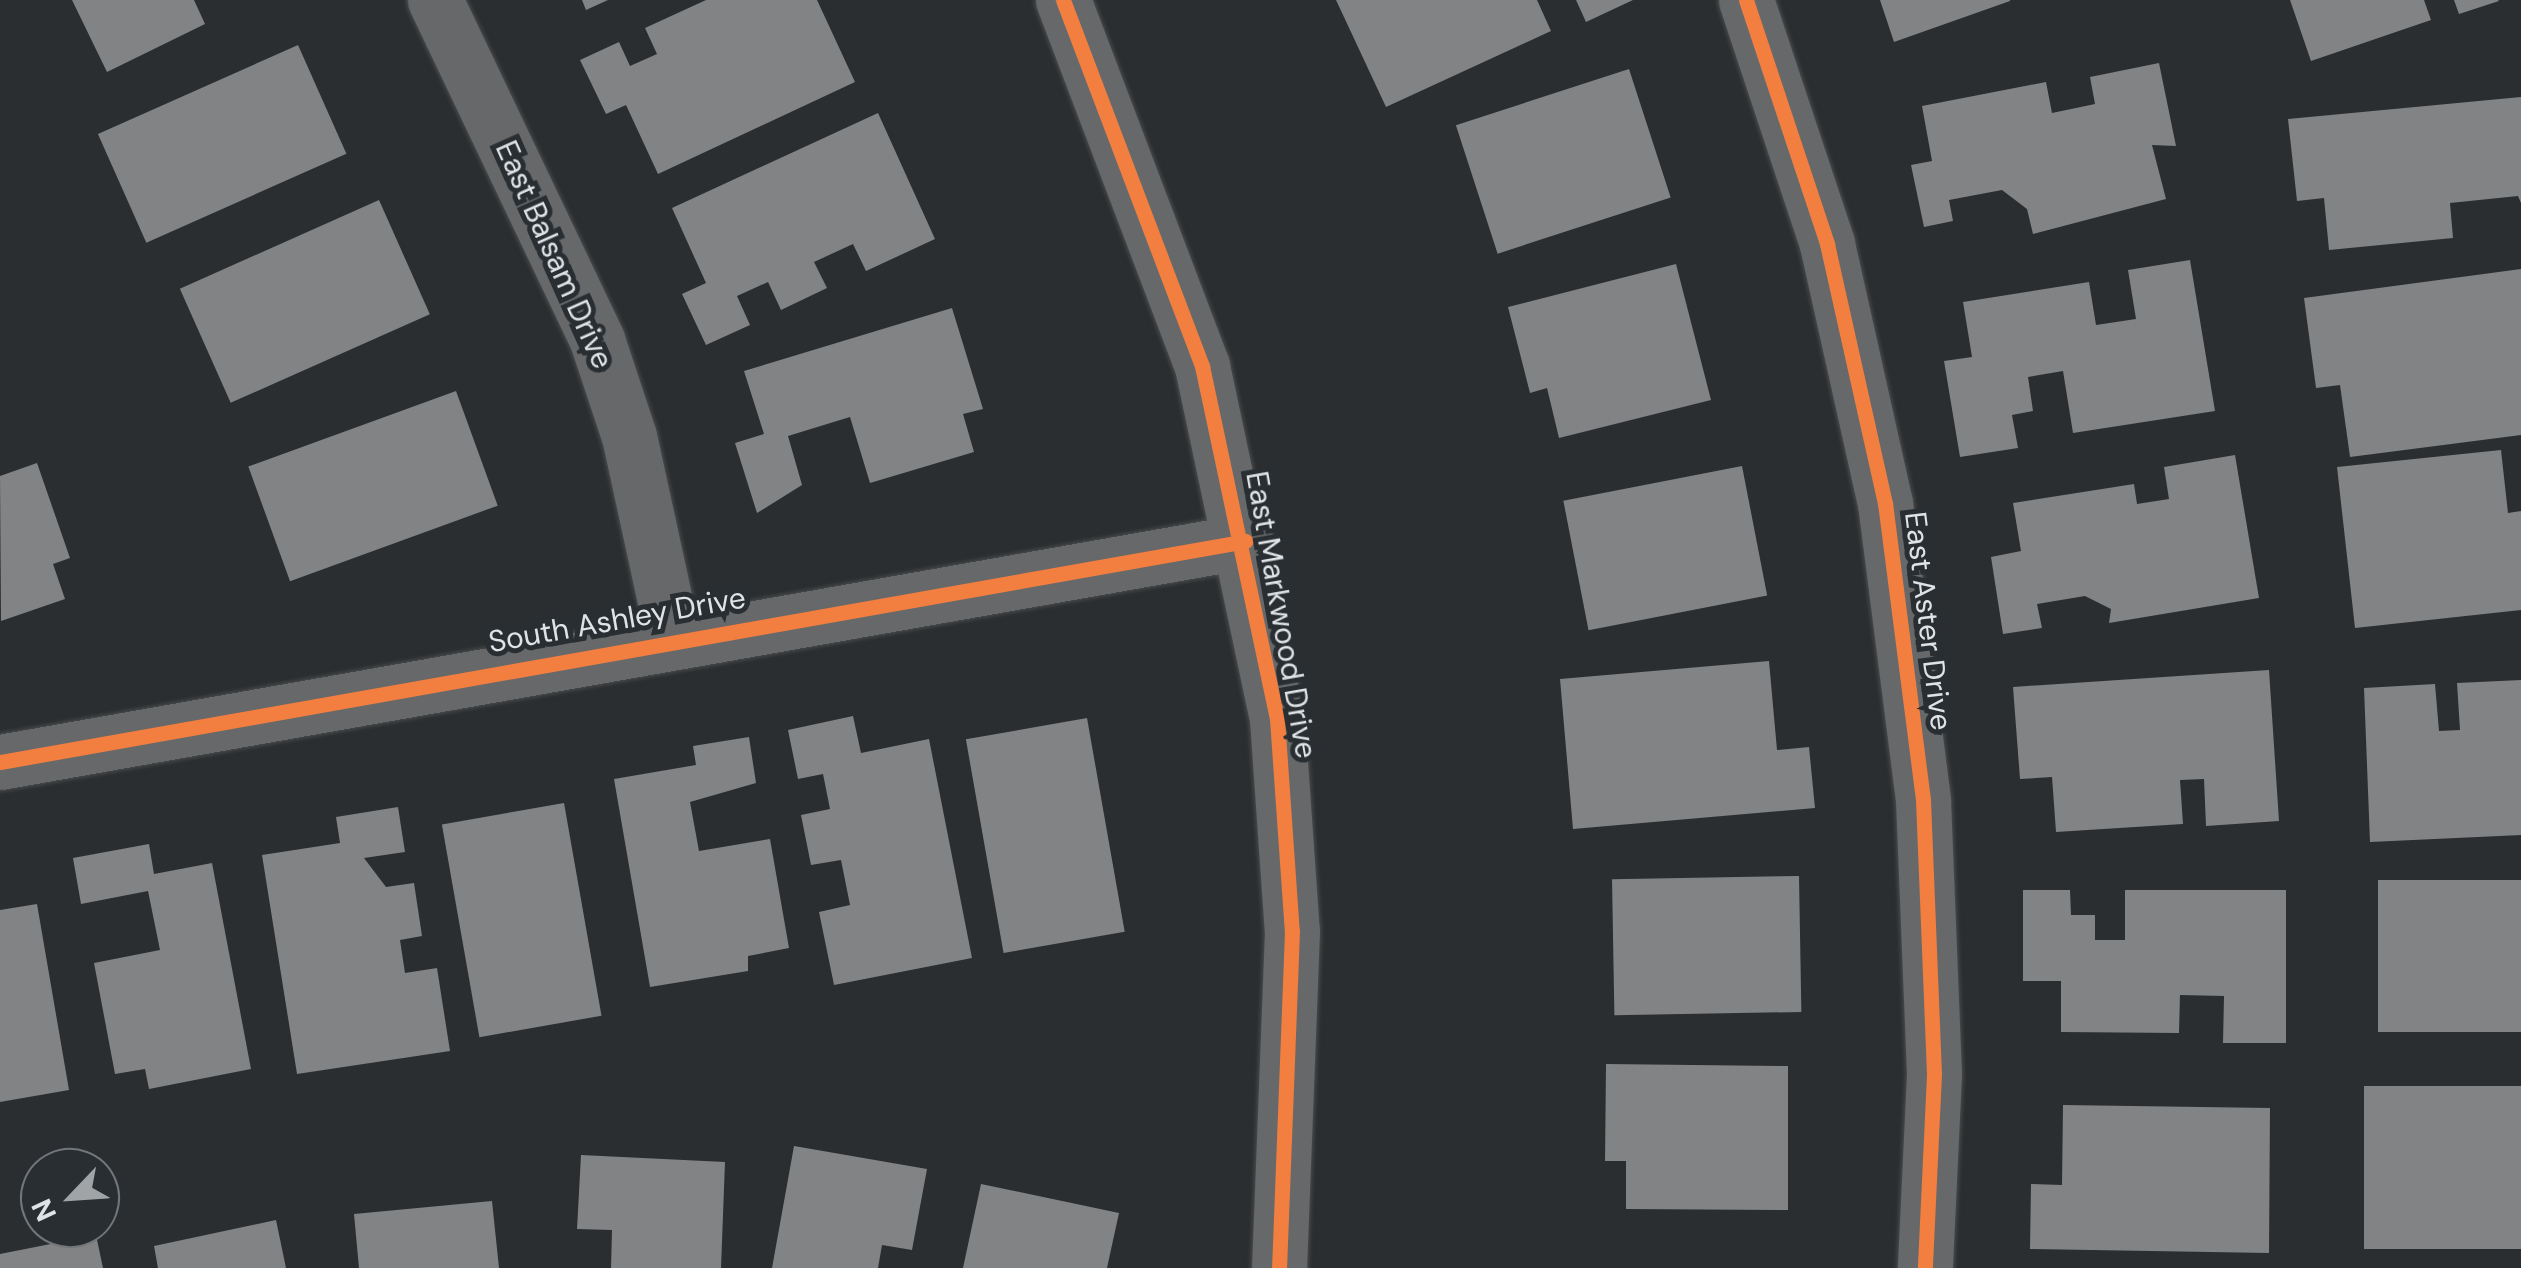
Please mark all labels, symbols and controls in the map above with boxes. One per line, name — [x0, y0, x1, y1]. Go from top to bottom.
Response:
street label: East Balsam Drive — [488, 135, 620, 375]
street label: East Markwood Drive — [1238, 469, 1324, 761]
street label: East Aster Drive — [1897, 510, 1959, 732]
street label: South Ashley Drive — [486, 580, 748, 660]
north arrow — [20, 1148, 120, 1248]
text: N — [23, 1193, 65, 1227]

